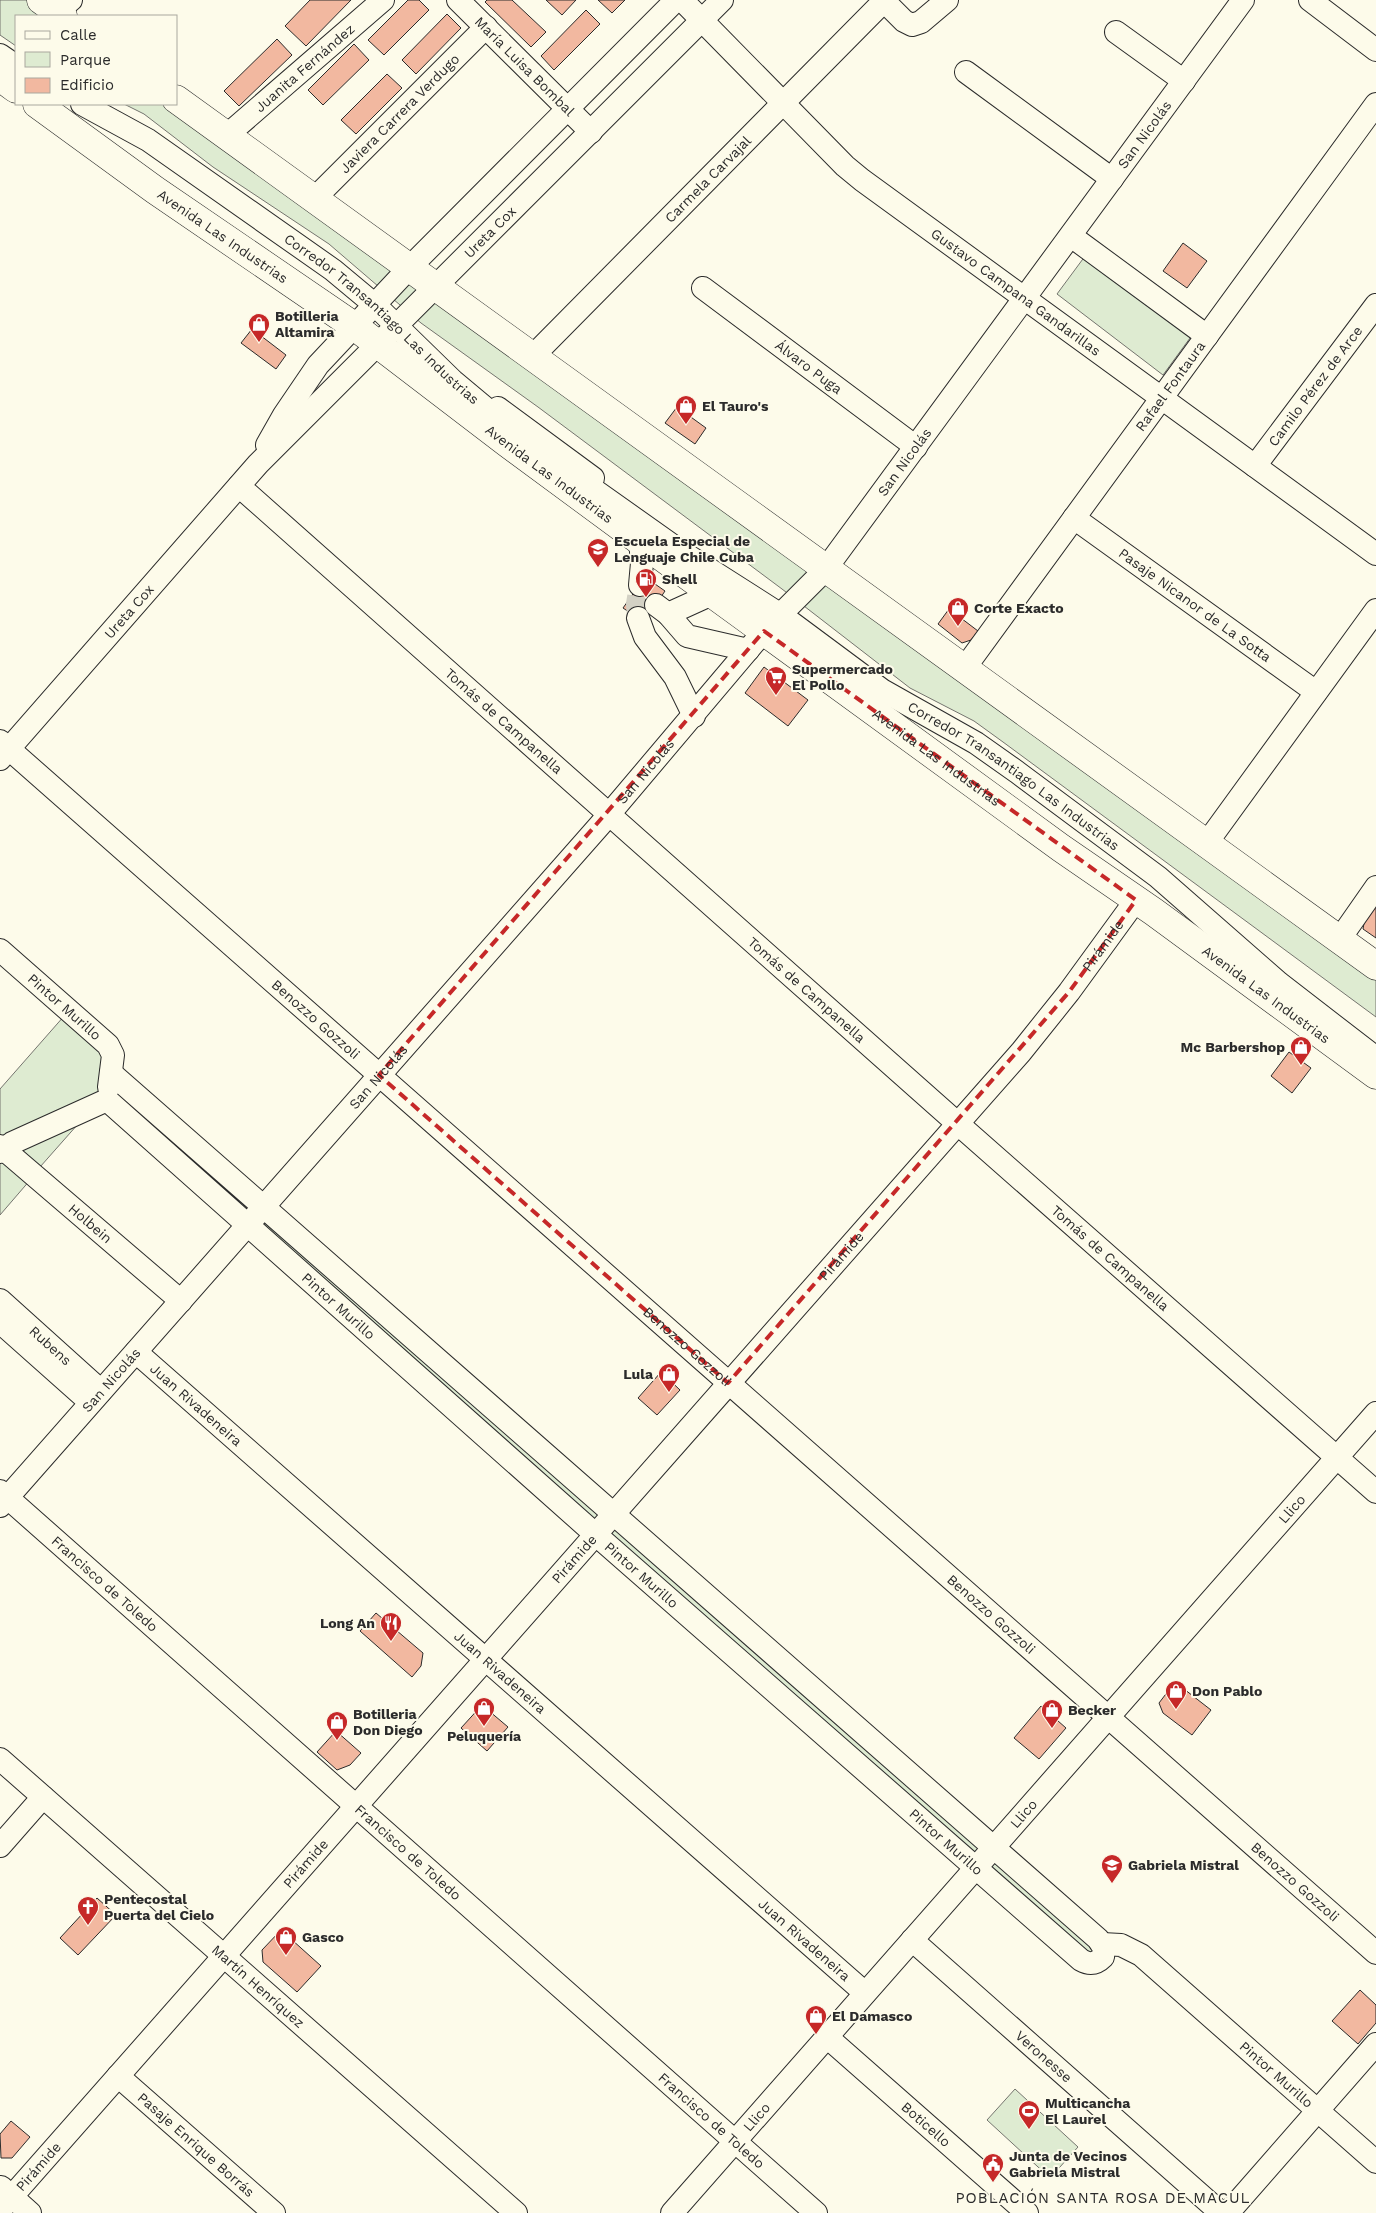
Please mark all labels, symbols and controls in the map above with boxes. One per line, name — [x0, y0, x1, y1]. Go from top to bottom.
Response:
street label: María Luisa Bombal — [472, 13, 578, 120]
legend — [15, 15, 178, 105]
street label: Juanita Fernández — [252, 21, 358, 115]
text: Calle — [60, 26, 97, 44]
text: Parque — [60, 51, 111, 69]
street label: Javiera Carrera Verdugo — [337, 51, 462, 176]
text: Edificio — [60, 76, 114, 94]
street label: San Nicolás — [1114, 97, 1175, 172]
street label: Carmela Carvajal — [661, 132, 755, 226]
street label: Avenida Las Industrias — [154, 186, 291, 286]
street label: Ureta Cox — [461, 203, 519, 261]
street label: Gustavo Campana Gandarillas — [928, 225, 1104, 359]
street label: Corredor Transantiago Las Industrias — [281, 230, 482, 407]
place label: Botilleria Altamira — [275, 308, 339, 340]
shop icon: Botilleria Altamira — [247, 312, 271, 343]
street label: Camilo Pérez de Arce — [1265, 323, 1365, 449]
street label: Álvaro Puga — [772, 337, 845, 397]
street label: Rafael Fontaura — [1132, 338, 1208, 434]
shop icon: El Tauro's — [674, 394, 698, 425]
place label: El Tauro's — [702, 398, 769, 414]
street label: Avenida Las Industrias — [482, 422, 616, 526]
street label: San Nicolás — [874, 425, 934, 499]
place label: Escuela Especial de Lenguaje Chile Cuba — [614, 533, 755, 565]
school or university icon: Escuela Especial de Lenguaje Chile Cuba — [586, 537, 610, 568]
street label: Pasaje Nicanor de La Sotta — [1116, 545, 1274, 665]
fuel station icon: Shell — [634, 567, 658, 598]
place label: Shell — [662, 571, 697, 587]
street label: Ureta Cox — [101, 581, 157, 642]
shop icon: Corte Exacto — [946, 596, 970, 627]
place label: Corte Exacto — [974, 600, 1064, 616]
place label: Supermercado El Pollo — [792, 661, 893, 693]
street label: Tomás de Campanella — [442, 665, 566, 777]
supermarket icon: Supermercado El Pollo — [764, 665, 788, 696]
street label: Corredor Transantiago Las Industrias — [905, 698, 1123, 853]
street label: Avenida Las Industrias — [870, 705, 1004, 809]
street label: San Nicolás — [613, 735, 677, 807]
street label: Pirámide — [1079, 917, 1127, 974]
street label: Tomás de Campanella — [745, 934, 869, 1046]
street label: Avenida Las Industrias — [1199, 942, 1333, 1047]
street label: Pintor Murillo — [25, 970, 104, 1043]
street label: Benozzo Gozzoli — [269, 976, 363, 1062]
shop icon: Mc Barbershop — [1289, 1035, 1313, 1066]
place label: Mc Barbershop — [1181, 1039, 1285, 1055]
street label: San Nicolás — [346, 1041, 411, 1112]
street label: Holbein — [65, 1200, 115, 1246]
street label: Tomás de Campanella — [1048, 1202, 1172, 1314]
street label: Pirámide — [815, 1228, 867, 1284]
street label: Pintor Murillo — [299, 1269, 378, 1343]
street label: Benozzo Gozzoli — [640, 1303, 735, 1389]
street label: Rubens — [26, 1323, 75, 1368]
street label: San Nicolás — [79, 1345, 144, 1415]
street label: Juan Rivadeneira — [147, 1360, 245, 1449]
shop icon: Lula — [657, 1362, 681, 1393]
place label: Lula — [623, 1366, 654, 1382]
street label: Llico — [1275, 1491, 1308, 1526]
street label: Pirámide — [548, 1531, 600, 1587]
street label: Francisco de Toledo — [49, 1533, 161, 1635]
street label: Pintor Murillo — [602, 1538, 682, 1611]
street label: Benozzo Gozzoli — [944, 1571, 1039, 1657]
restaurant icon: Long An — [379, 1611, 403, 1642]
place label: Long An — [320, 1615, 375, 1631]
street label: Juan Rivadeneira — [451, 1628, 549, 1717]
shop icon: Don Pablo — [1164, 1679, 1188, 1710]
place label: Don Pablo — [1192, 1683, 1262, 1699]
shop icon: Peluquería — [472, 1696, 496, 1727]
shop icon: Becker — [1040, 1698, 1064, 1729]
place label: Becker — [1068, 1702, 1116, 1718]
place label: Botilleria Don Diego — [353, 1706, 423, 1738]
shop icon: Botilleria Don Diego — [325, 1710, 349, 1741]
place label: Peluquería — [447, 1728, 522, 1744]
street label: Llico — [1007, 1796, 1040, 1831]
street label: Francisco de Toledo — [352, 1801, 464, 1903]
street label: Pintor Murillo — [906, 1805, 986, 1878]
street label: Pirámide — [280, 1836, 331, 1891]
street label: Benozzo Gozzoli — [1248, 1839, 1343, 1925]
school or university icon: Gabriela Mistral — [1100, 1853, 1124, 1884]
place label: Gabriela Mistral — [1128, 1857, 1239, 1873]
place label: Pentecostal Puerta del Cielo — [104, 1891, 214, 1923]
church icon: Pentecostal Puerta del Cielo — [76, 1895, 100, 1926]
street label: Juan Rivadeneira — [755, 1895, 854, 1984]
shop icon: Gasco — [274, 1925, 298, 1956]
place label: Gasco — [302, 1929, 344, 1945]
street label: Martín Henríquez — [209, 1941, 308, 2031]
shop icon: El Damasco — [804, 2004, 828, 2035]
place label: El Damasco — [832, 2008, 912, 2024]
street label: Veronesse — [1012, 2027, 1075, 2086]
street label: Pintor Murillo — [1237, 2038, 1316, 2111]
street label: Francisco de Toledo — [655, 2069, 768, 2172]
street label: Pasaje Enrique Borrás — [135, 2089, 258, 2200]
place label: Multicancha El Laurel — [1045, 2095, 1131, 2127]
street label: Boticello — [898, 2098, 954, 2150]
street label: Llico — [740, 2099, 773, 2134]
sports icon: Multicancha El Laurel — [1017, 2099, 1041, 2130]
street label: Pirámide — [13, 2139, 64, 2194]
place label: Junta de Vecinos Gabriela Mistral — [1009, 2148, 1128, 2180]
public building icon: Junta de Vecinos Gabriela Mistral — [981, 2152, 1005, 2183]
district label: POBLACIÓN SANTA ROSA DE MACUL — [955, 2188, 1251, 2207]

